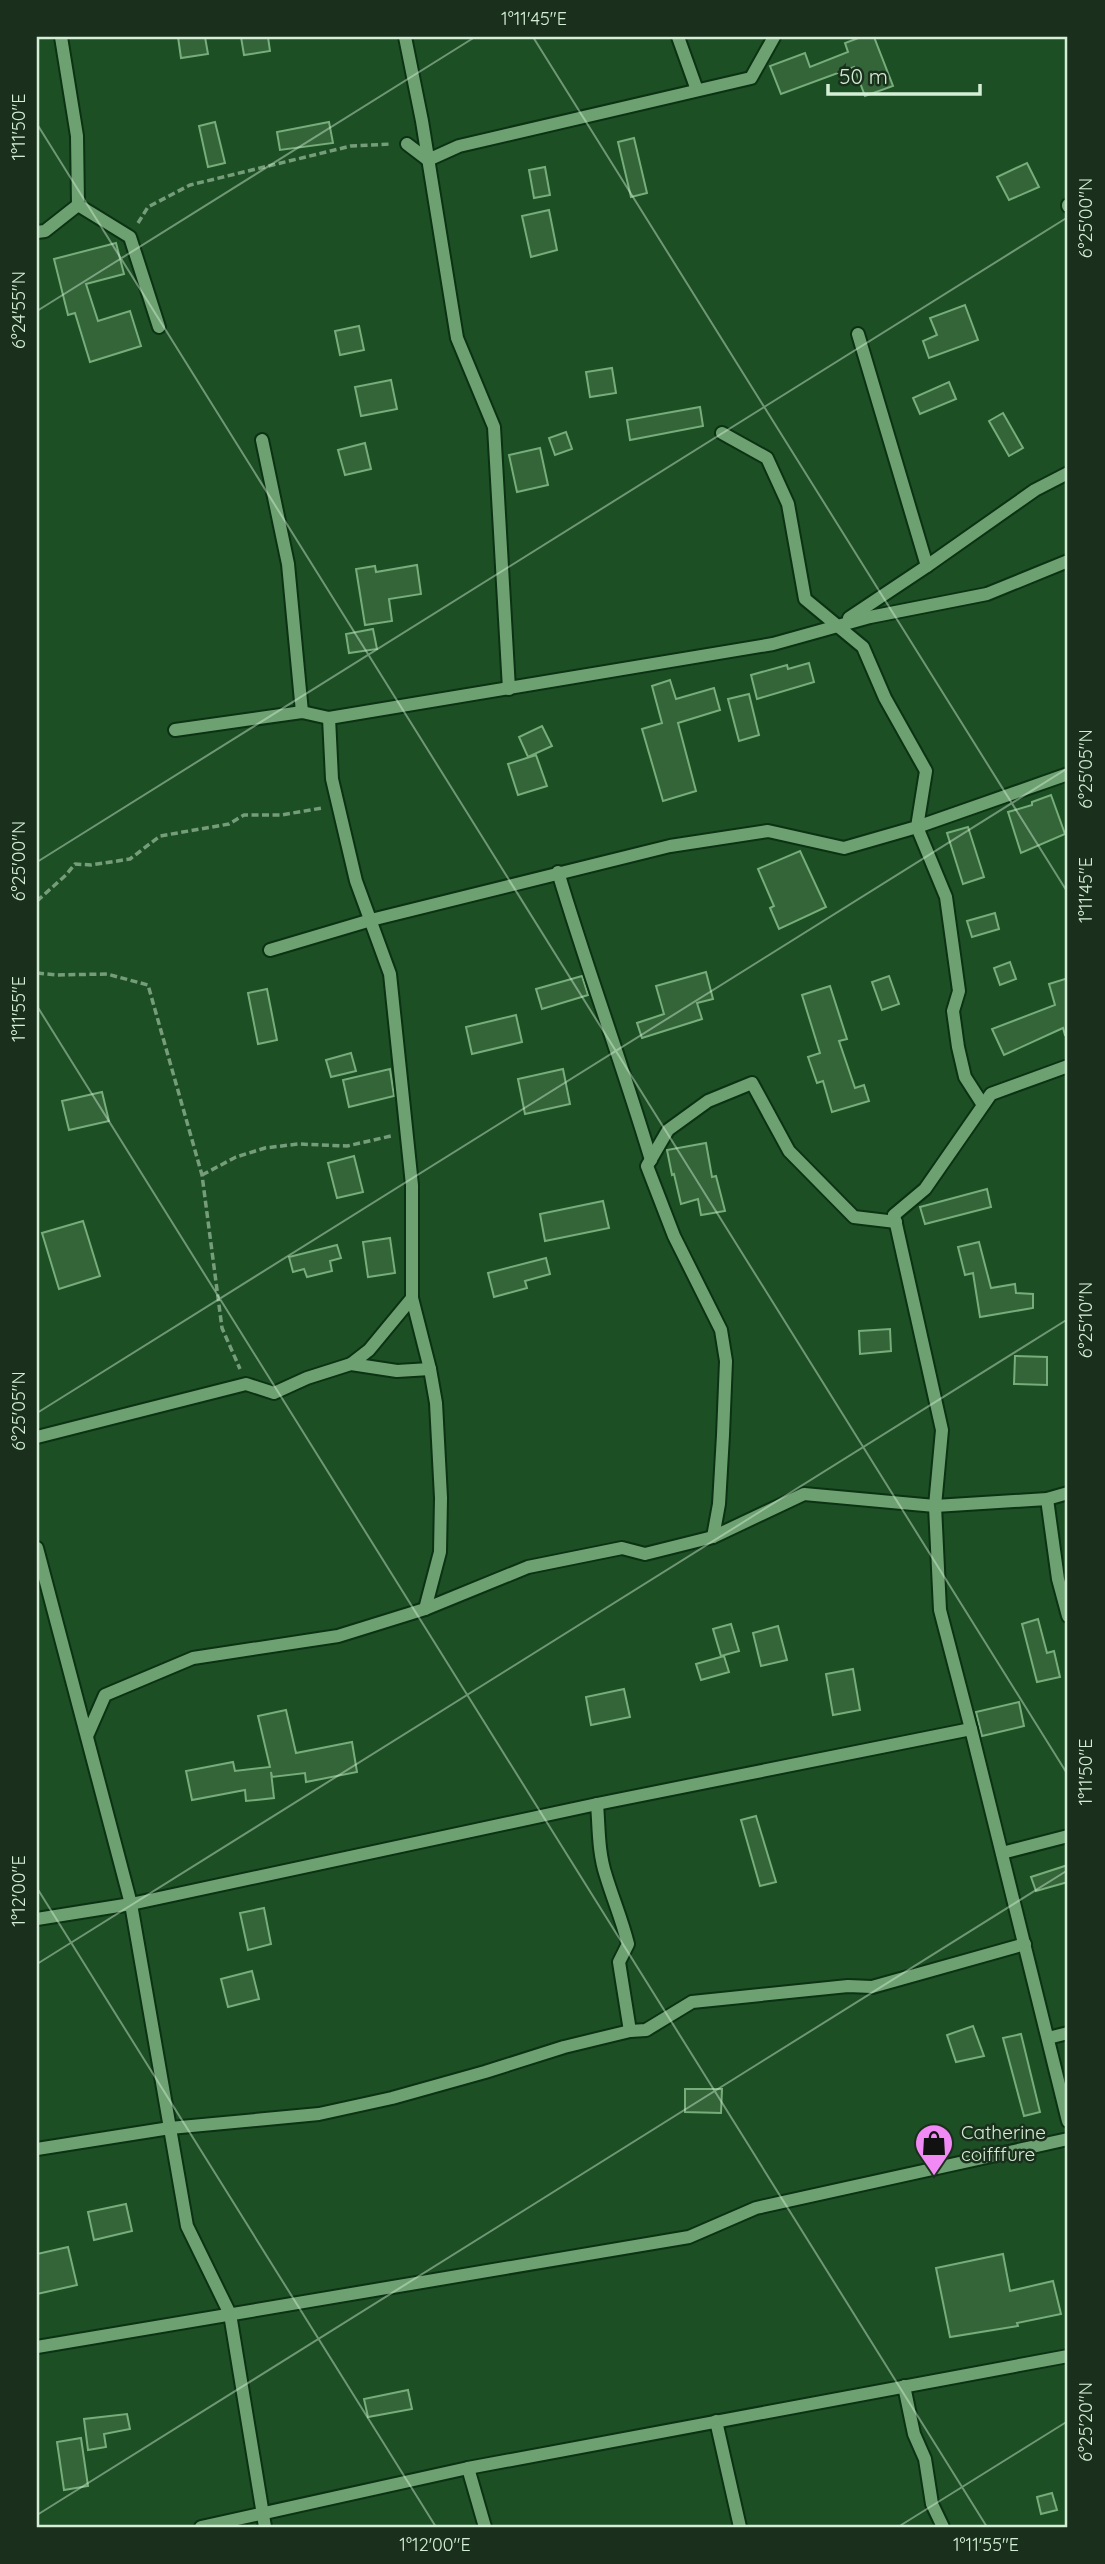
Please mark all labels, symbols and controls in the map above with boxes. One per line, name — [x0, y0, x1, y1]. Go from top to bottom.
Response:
text: 1°11'45"E — [501, 7, 567, 30]
scale bar — [828, 52, 981, 96]
text: 50 m — [839, 63, 888, 89]
text: 1°11'50"E — [7, 93, 30, 161]
text: 6°25'00"N — [1074, 178, 1097, 258]
text: 6°24'55"N — [7, 271, 30, 349]
text: 6°25'05"N — [1074, 729, 1097, 809]
text: 6°25'00"N — [7, 821, 30, 901]
text: 1°11'45"E — [1074, 857, 1097, 923]
text: 1°11'55"E — [7, 976, 30, 1042]
text: 6°25'10"N — [1074, 1282, 1097, 1358]
text: 6°25'05"N — [7, 1371, 30, 1451]
text: 1°11'50"E — [1074, 1738, 1097, 1806]
text: 1°12'00"E — [7, 1855, 30, 1927]
place label: Catherine coifffure — [961, 2120, 1046, 2166]
shop icon: Catherine coifffure — [913, 2122, 955, 2177]
text: 6°25'20"N — [1074, 2382, 1097, 2462]
text: 1°12'00"E — [399, 2533, 471, 2556]
text: 1°11'55"E — [953, 2533, 1019, 2556]

